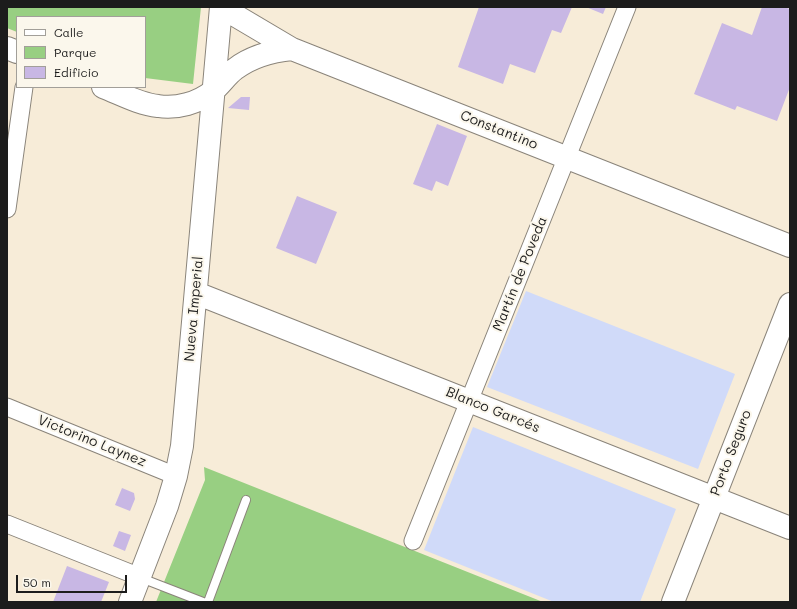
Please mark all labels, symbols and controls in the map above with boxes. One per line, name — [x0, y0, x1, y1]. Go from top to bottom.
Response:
legend — [16, 16, 146, 88]
text: Calle — [54, 24, 84, 40]
text: Parque — [54, 44, 97, 60]
text: Edificio — [54, 64, 98, 80]
street label: Constantino — [458, 107, 540, 153]
street label: Martín de Poveda — [489, 214, 551, 334]
street label: Nueva Imperial — [181, 256, 207, 362]
street label: Blanco Garcés — [444, 384, 542, 436]
street label: Porto Seguro — [707, 408, 755, 498]
street label: Victorino Laynez — [35, 412, 149, 470]
scale bar — [18, 567, 129, 593]
text: 50 m — [23, 574, 51, 590]

